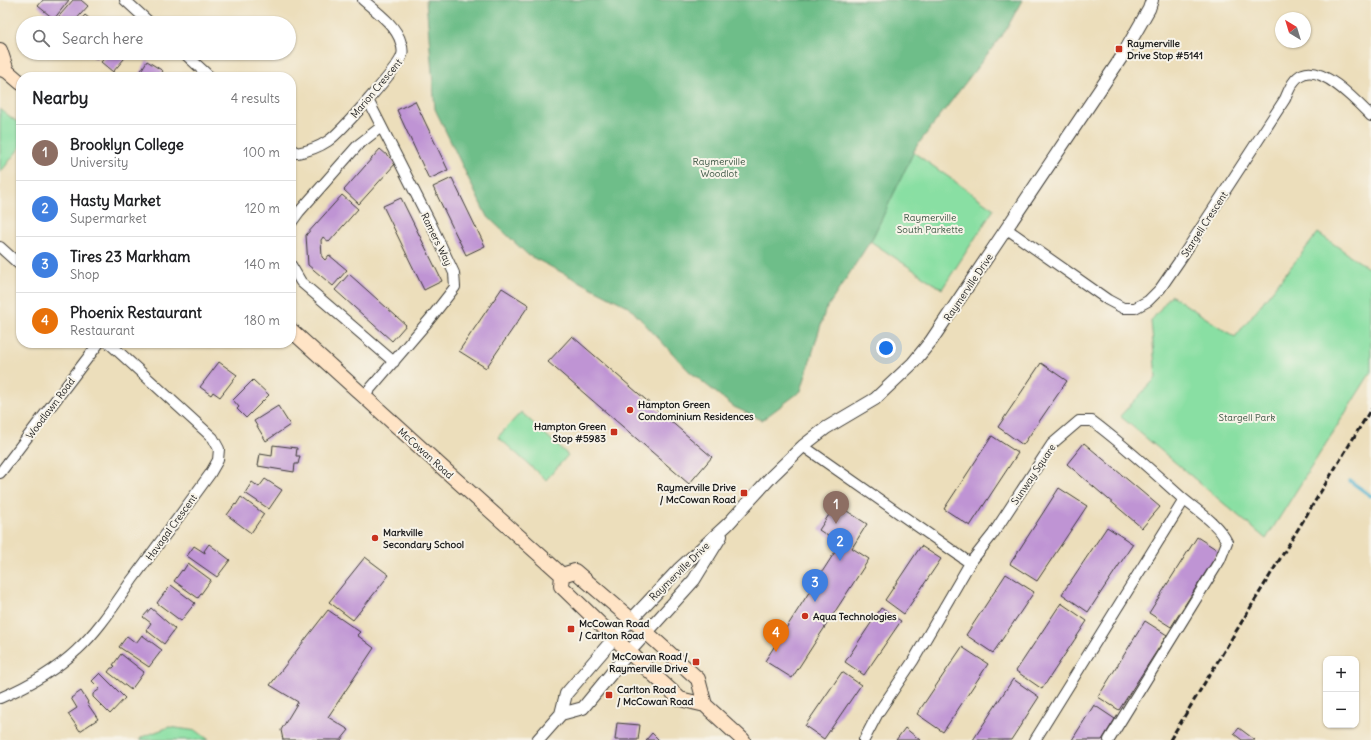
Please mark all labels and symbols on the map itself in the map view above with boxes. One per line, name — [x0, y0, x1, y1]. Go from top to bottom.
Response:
north arrow — [1275, 12, 1311, 48]
place label: Raymerville Drive Stop #5141 — [1127, 37, 1203, 62]
marker: Raymerville Drive Stop #5141 — [1114, 44, 1124, 54]
street label: Marion Crescent — [348, 56, 405, 121]
park label: Raymerville Woodlot — [693, 155, 745, 180]
street label: Stargell Crescent — [1178, 188, 1231, 260]
street label: Ramers Way — [418, 211, 455, 268]
park label: Raymerville South Parkette — [897, 211, 963, 236]
street label: Raymerville Drive — [941, 251, 996, 324]
your location — [876, 338, 896, 358]
street label: Woodlawn Road — [23, 375, 78, 441]
place label: Hampton Green Condominium Residences — [638, 398, 754, 423]
marker: Hampton Green Condominium Residences — [625, 405, 635, 415]
park label: Stargell Park — [1219, 411, 1275, 424]
place label: Hampton Green Stop #5983 — [534, 420, 606, 445]
street label: McCowan Road — [395, 425, 456, 482]
marker: Hampton Green Stop #5983 — [609, 427, 619, 437]
street label: Sunway Square — [1008, 441, 1059, 507]
place label: Raymerville Drive / McCowan Road — [657, 481, 737, 506]
marker: Raymerville Drive / McCowan Road — [739, 488, 749, 498]
street label: Havagal Crescent — [143, 491, 200, 563]
pin: 1 — [823, 491, 849, 524]
place label: Markville Secondary School — [383, 526, 464, 551]
pin: 2 — [827, 528, 853, 561]
marker: Markville Secondary School — [370, 533, 380, 543]
street label: Raymerville Drive — [646, 539, 712, 603]
pin: 3 — [802, 569, 828, 602]
place label: Aqua Technologies — [813, 610, 897, 623]
marker: Aqua Technologies — [800, 611, 810, 621]
place label: McCowan Road / Carlton Road — [579, 617, 649, 642]
pin: 4 — [763, 619, 789, 652]
marker: McCowan Road / Carlton Road — [566, 624, 576, 634]
place label: McCowan Road / Raymerville Drive — [609, 650, 689, 675]
marker: McCowan Road / Raymerville Drive — [691, 657, 701, 667]
place label: Carlton Road / McCowan Road — [617, 683, 693, 708]
marker: Carlton Road / McCowan Road — [604, 690, 614, 700]

